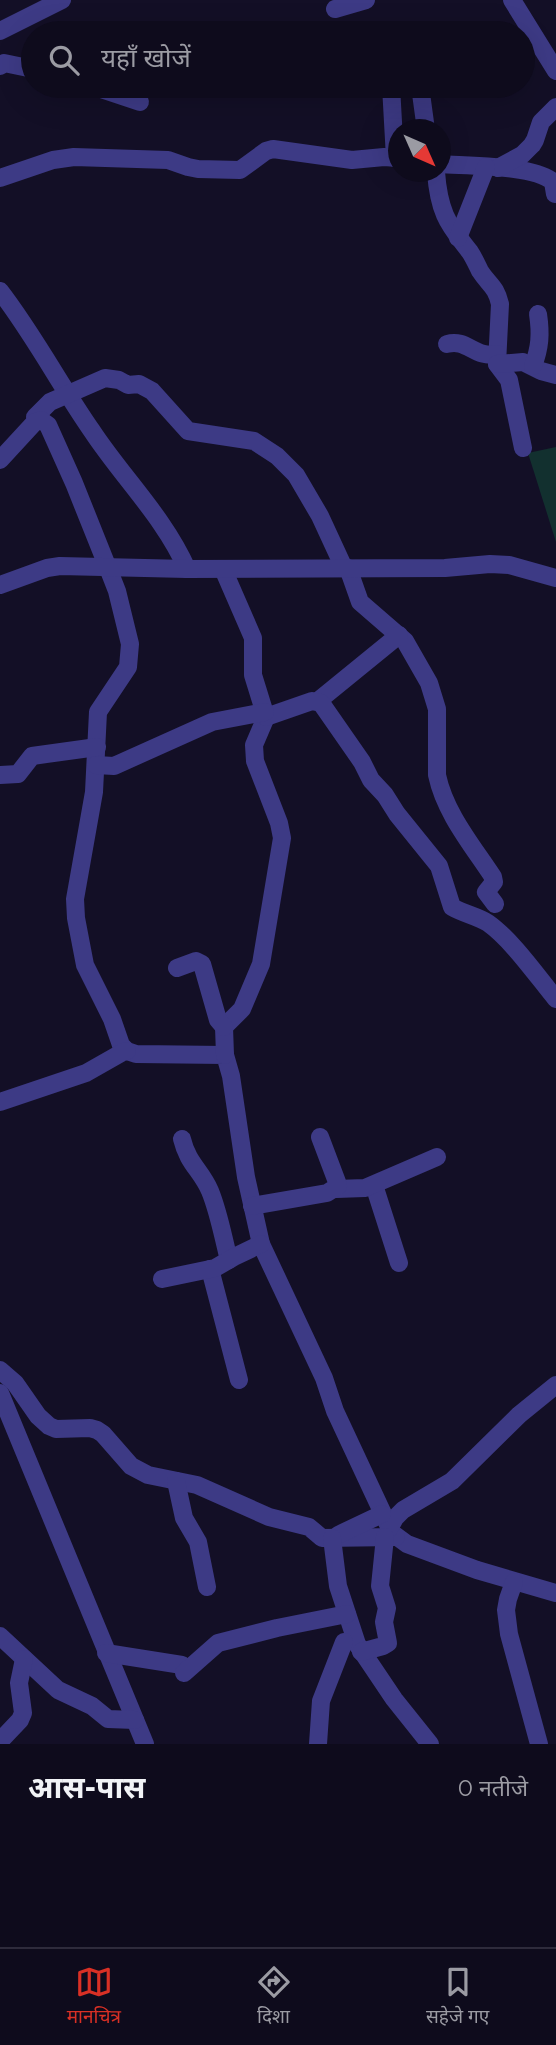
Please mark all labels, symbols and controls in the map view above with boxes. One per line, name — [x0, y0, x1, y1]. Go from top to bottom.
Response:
search box — [21, 21, 535, 98]
icon: search — [45, 41, 83, 79]
text: यहाँ खोजें — [101, 42, 191, 74]
north arrow — [388, 119, 451, 182]
text: आस-पास — [28, 1769, 146, 1806]
text: 0 नतीजे — [458, 1774, 528, 1802]
tab: मानचित्र — [67, 1963, 121, 2031]
tab: दिशा — [255, 1963, 293, 2031]
tab: सहेजे गए — [426, 1963, 489, 2031]

